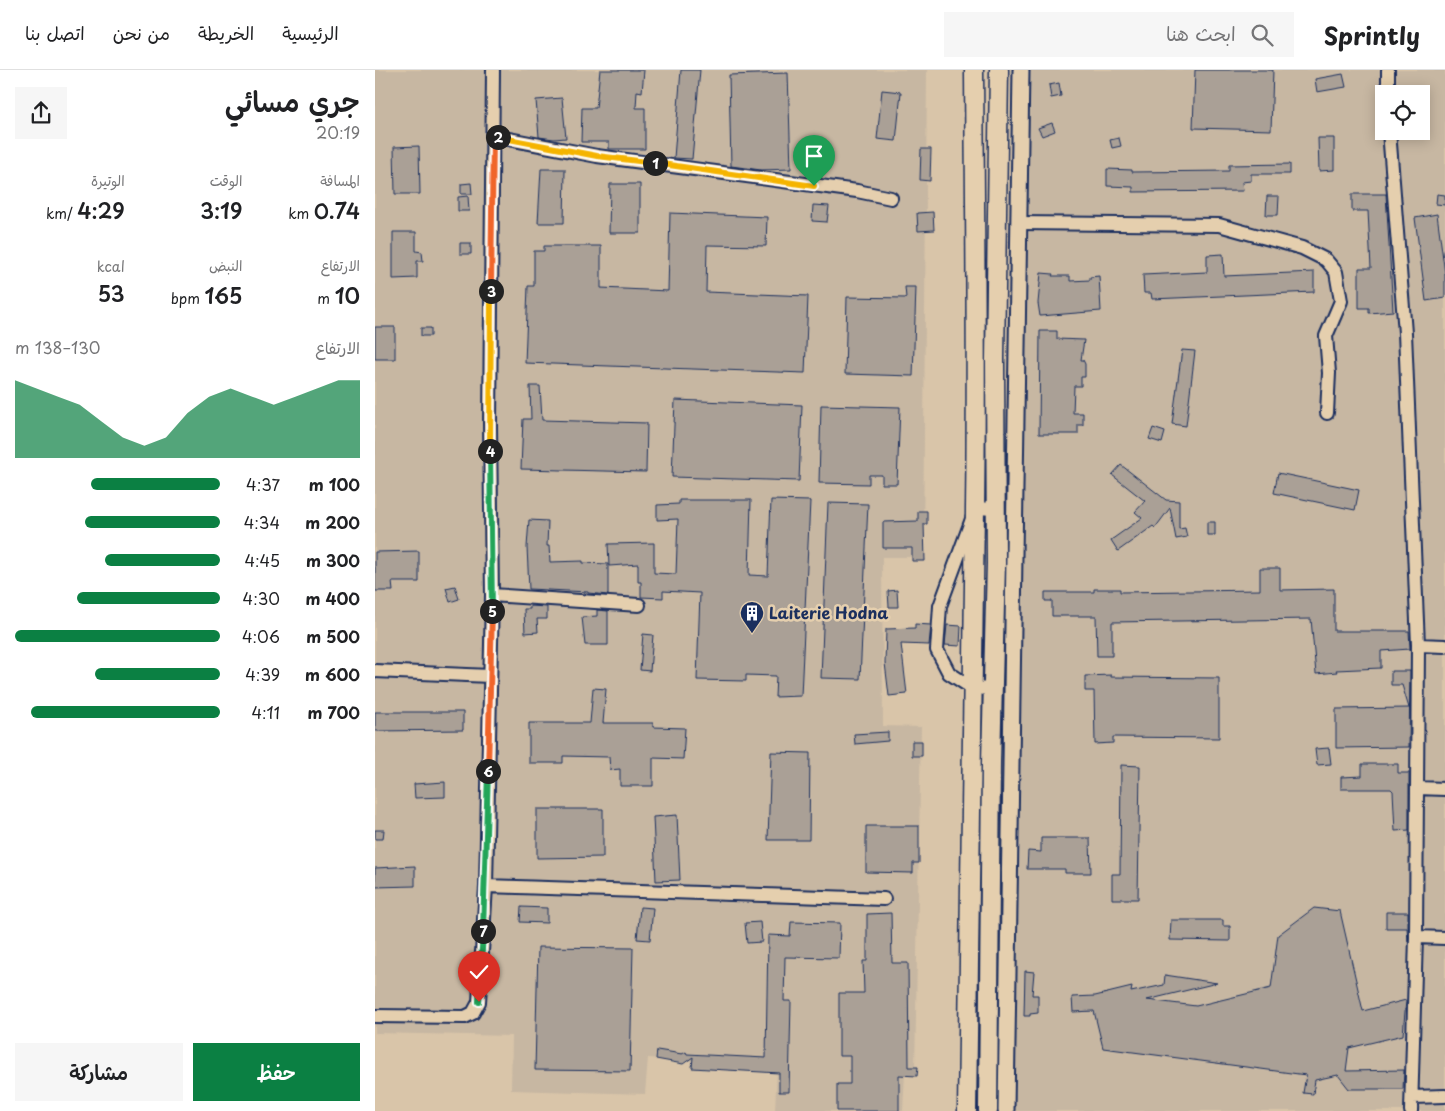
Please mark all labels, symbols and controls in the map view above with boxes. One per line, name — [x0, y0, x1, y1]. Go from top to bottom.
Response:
search box — [944, 12, 1294, 57]
text: Sprintly — [1324, 17, 1420, 53]
text: اتصل بنا — [25, 19, 85, 46]
text: من نحن — [113, 19, 170, 46]
text: الخريطة — [198, 19, 254, 46]
text: الرئيسية — [282, 19, 339, 46]
text: ابحث هنا — [1166, 19, 1236, 47]
icon: search — [1248, 21, 1276, 49]
text: جري مسائي — [225, 79, 360, 122]
map controls — [1375, 85, 1430, 140]
button: locate — [1375, 85, 1430, 140]
button: share — [15, 87, 67, 139]
text: 20:19 — [316, 120, 360, 144]
pin: 2 — [485, 124, 511, 150]
text: 2 — [494, 127, 503, 148]
pin — [793, 135, 835, 186]
icon: arrive — [800, 142, 828, 170]
pin: 1 — [643, 150, 667, 176]
text: 1 — [652, 153, 659, 174]
text: الوتيرة — [91, 170, 125, 191]
text: الوقت — [210, 170, 242, 191]
text: المسافة — [320, 170, 360, 191]
text: 4:29 — [77, 194, 125, 226]
text: 3:19 — [200, 194, 242, 226]
text: 0.74 — [314, 194, 360, 226]
text: /km — [46, 203, 77, 224]
text: km — [288, 203, 314, 224]
text: النبض — [209, 255, 242, 276]
text: الارتفاع — [321, 255, 360, 276]
text: kcal — [97, 256, 125, 277]
text: 53 — [98, 277, 125, 309]
pin: 3 — [479, 278, 503, 304]
text: 165 — [205, 279, 242, 311]
text: 10 — [335, 279, 360, 311]
text: 3 — [487, 281, 496, 302]
text: bpm — [171, 288, 205, 309]
text: m — [317, 288, 335, 309]
text: 130–138 m — [15, 335, 101, 359]
text: الارتفاع — [315, 335, 360, 359]
pin: 4 — [477, 438, 503, 464]
text: 4 — [486, 441, 495, 462]
text: 4:37 — [246, 472, 280, 496]
text: 100 m — [309, 472, 360, 496]
text: 4:34 — [244, 510, 280, 534]
text: 200 m — [305, 510, 360, 534]
text: 4:45 — [244, 548, 280, 572]
text: 300 m — [306, 548, 360, 572]
text: 4:30 — [243, 586, 280, 610]
text: 400 m — [305, 586, 360, 610]
pin: 5 — [479, 598, 505, 624]
building icon: Laiterie Hodna — [739, 600, 765, 634]
place label: Laiterie Hodna — [769, 600, 888, 624]
text: 5 — [488, 601, 497, 622]
text: 4:06 — [242, 624, 280, 648]
text: 500 m — [306, 624, 360, 648]
text: 4:39 — [245, 662, 280, 686]
text: 600 m — [305, 662, 360, 686]
text: 4:11 — [251, 700, 280, 724]
text: 700 m — [307, 700, 360, 724]
pin: 6 — [475, 758, 501, 784]
text: 6 — [484, 761, 493, 782]
pin: 7 — [471, 918, 495, 944]
text: 7 — [479, 921, 488, 942]
pin — [458, 951, 500, 1002]
icon: check — [465, 958, 493, 986]
button: مشاركة — [15, 1043, 183, 1101]
button: حفظ — [193, 1043, 360, 1101]

